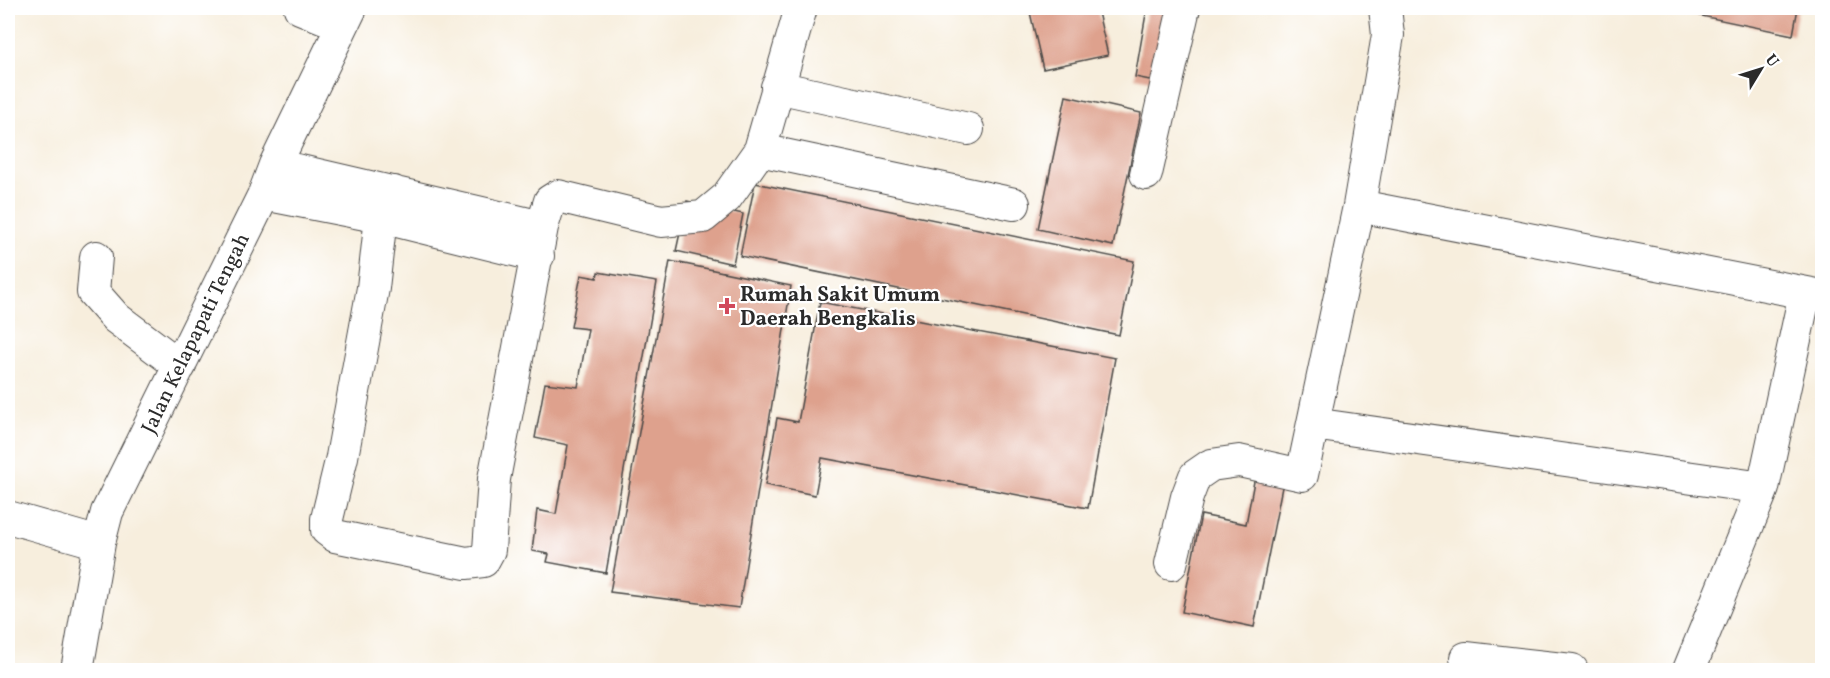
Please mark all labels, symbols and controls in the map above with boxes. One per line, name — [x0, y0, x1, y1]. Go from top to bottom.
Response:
north arrow — [1731, 39, 1791, 99]
text: U — [1759, 50, 1783, 72]
street label: Jalan Kelapapati Tengah — [135, 228, 258, 439]
place label: Rumah Sakit Umum Daerah Bengkalis — [740, 281, 940, 334]
marker: Rumah Sakit Umum Daerah Bengkalis — [718, 297, 736, 315]

